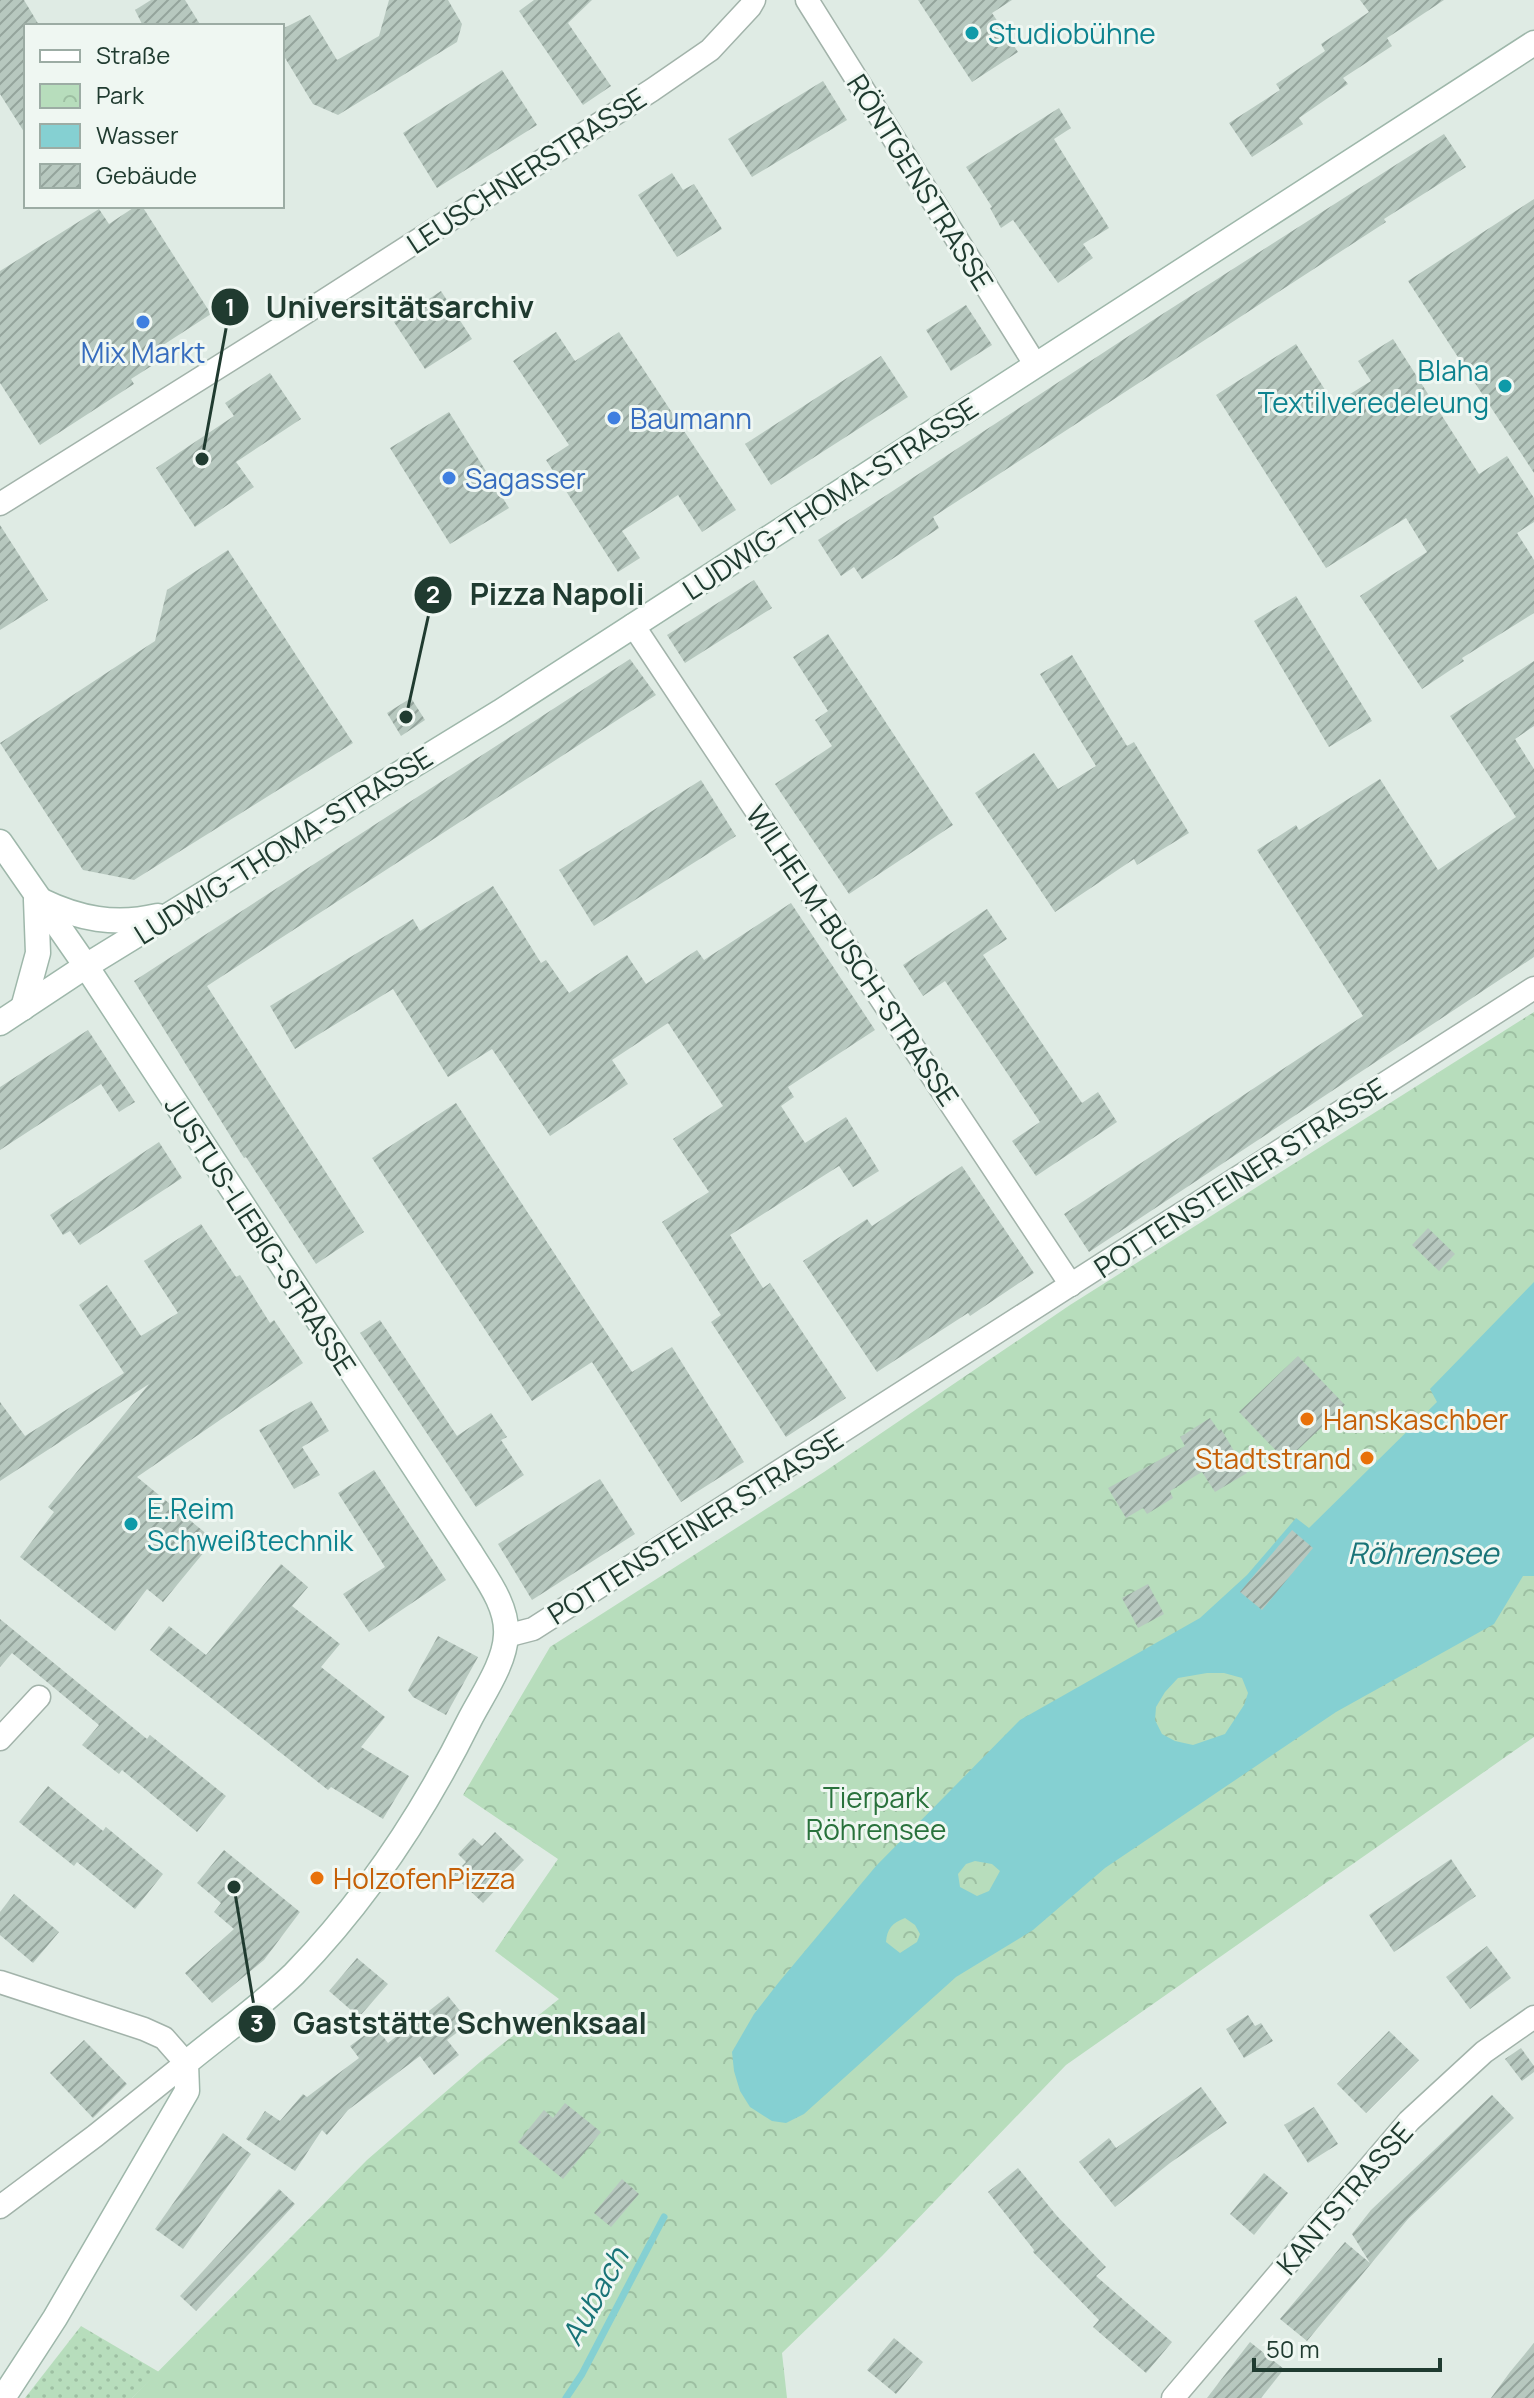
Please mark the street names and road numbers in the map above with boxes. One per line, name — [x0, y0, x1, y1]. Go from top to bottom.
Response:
street label: RÖNTGENSTRASSE — [839, 67, 1003, 297]
street label: LEUSCHNERSTRASSE — [399, 78, 653, 262]
street label: LUDWIG-THOMA-STRASSE — [675, 388, 985, 608]
street label: LUDWIG-THOMA-STRASSE — [127, 737, 439, 953]
street label: WILHELM-BUSCH-STRASSE — [738, 797, 968, 1113]
street label: POTTENSTEINER STRASSE — [1087, 1068, 1393, 1286]
street label: JUSTUS-LIEBIG-STRASSE — [156, 1088, 366, 1382]
street label: POTTENSTEINER STRASSE — [540, 1419, 850, 1633]
street label: KANTSTRASSE — [1267, 2114, 1421, 2282]

